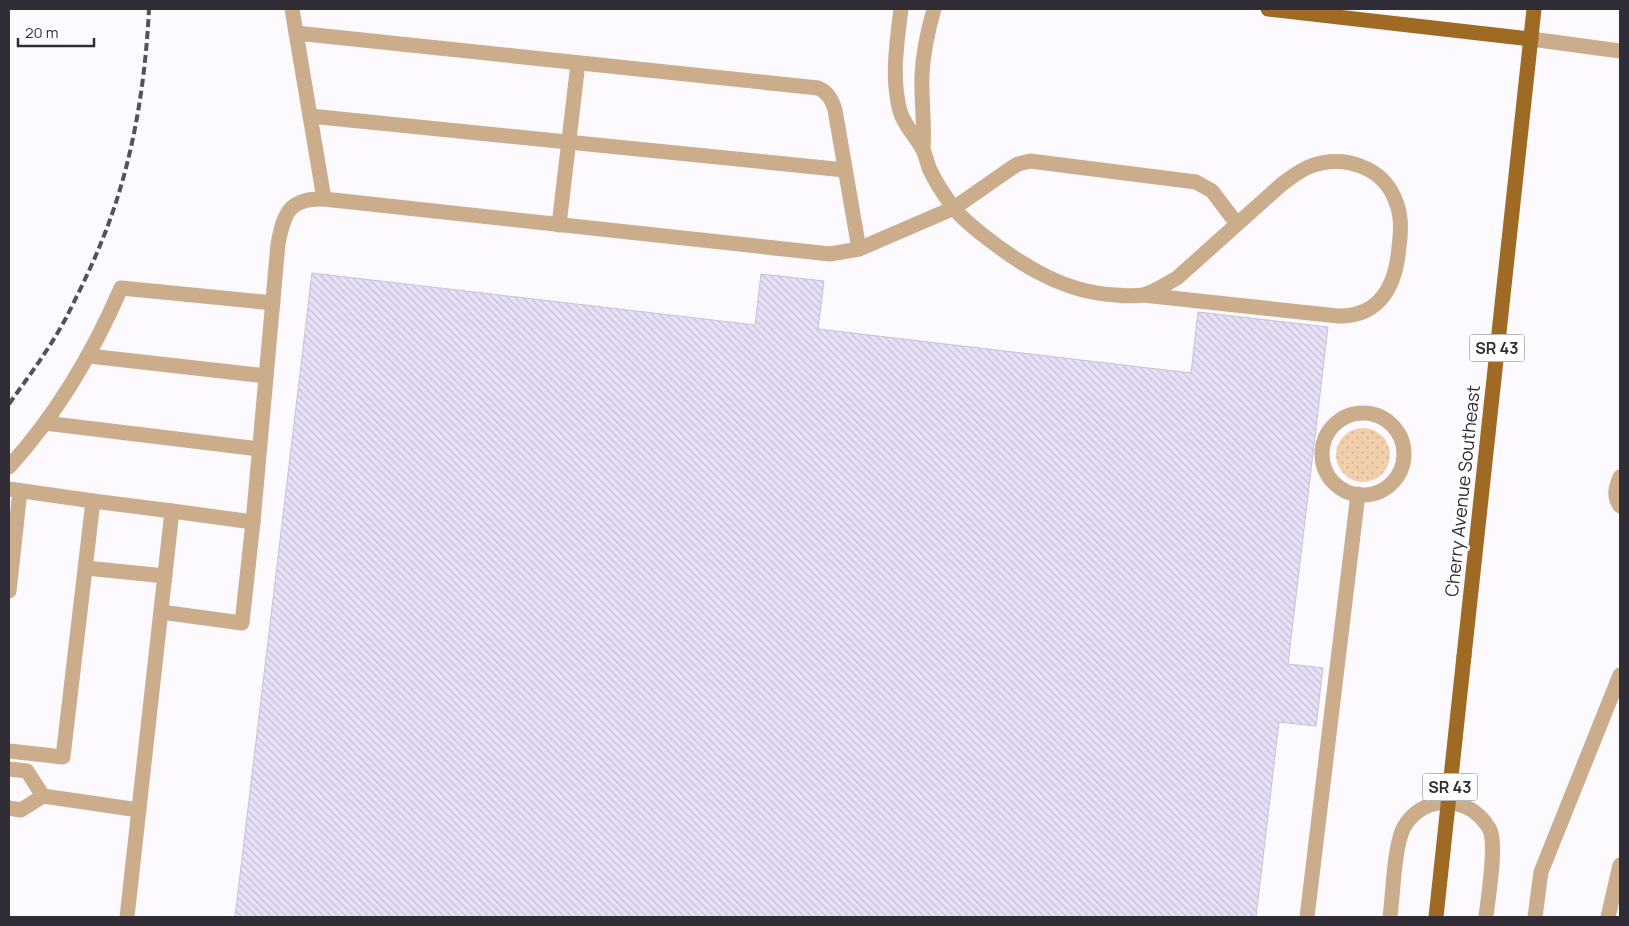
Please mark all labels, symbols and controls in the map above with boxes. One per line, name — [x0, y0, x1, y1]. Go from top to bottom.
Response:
scale bar — [18, 15, 94, 47]
text: 20 m — [25, 22, 58, 43]
road number: SR 43 — [1470, 334, 1524, 362]
street label: Cherry Avenue Southeast — [1439, 384, 1485, 598]
road number: SR 43 — [1422, 774, 1478, 800]

